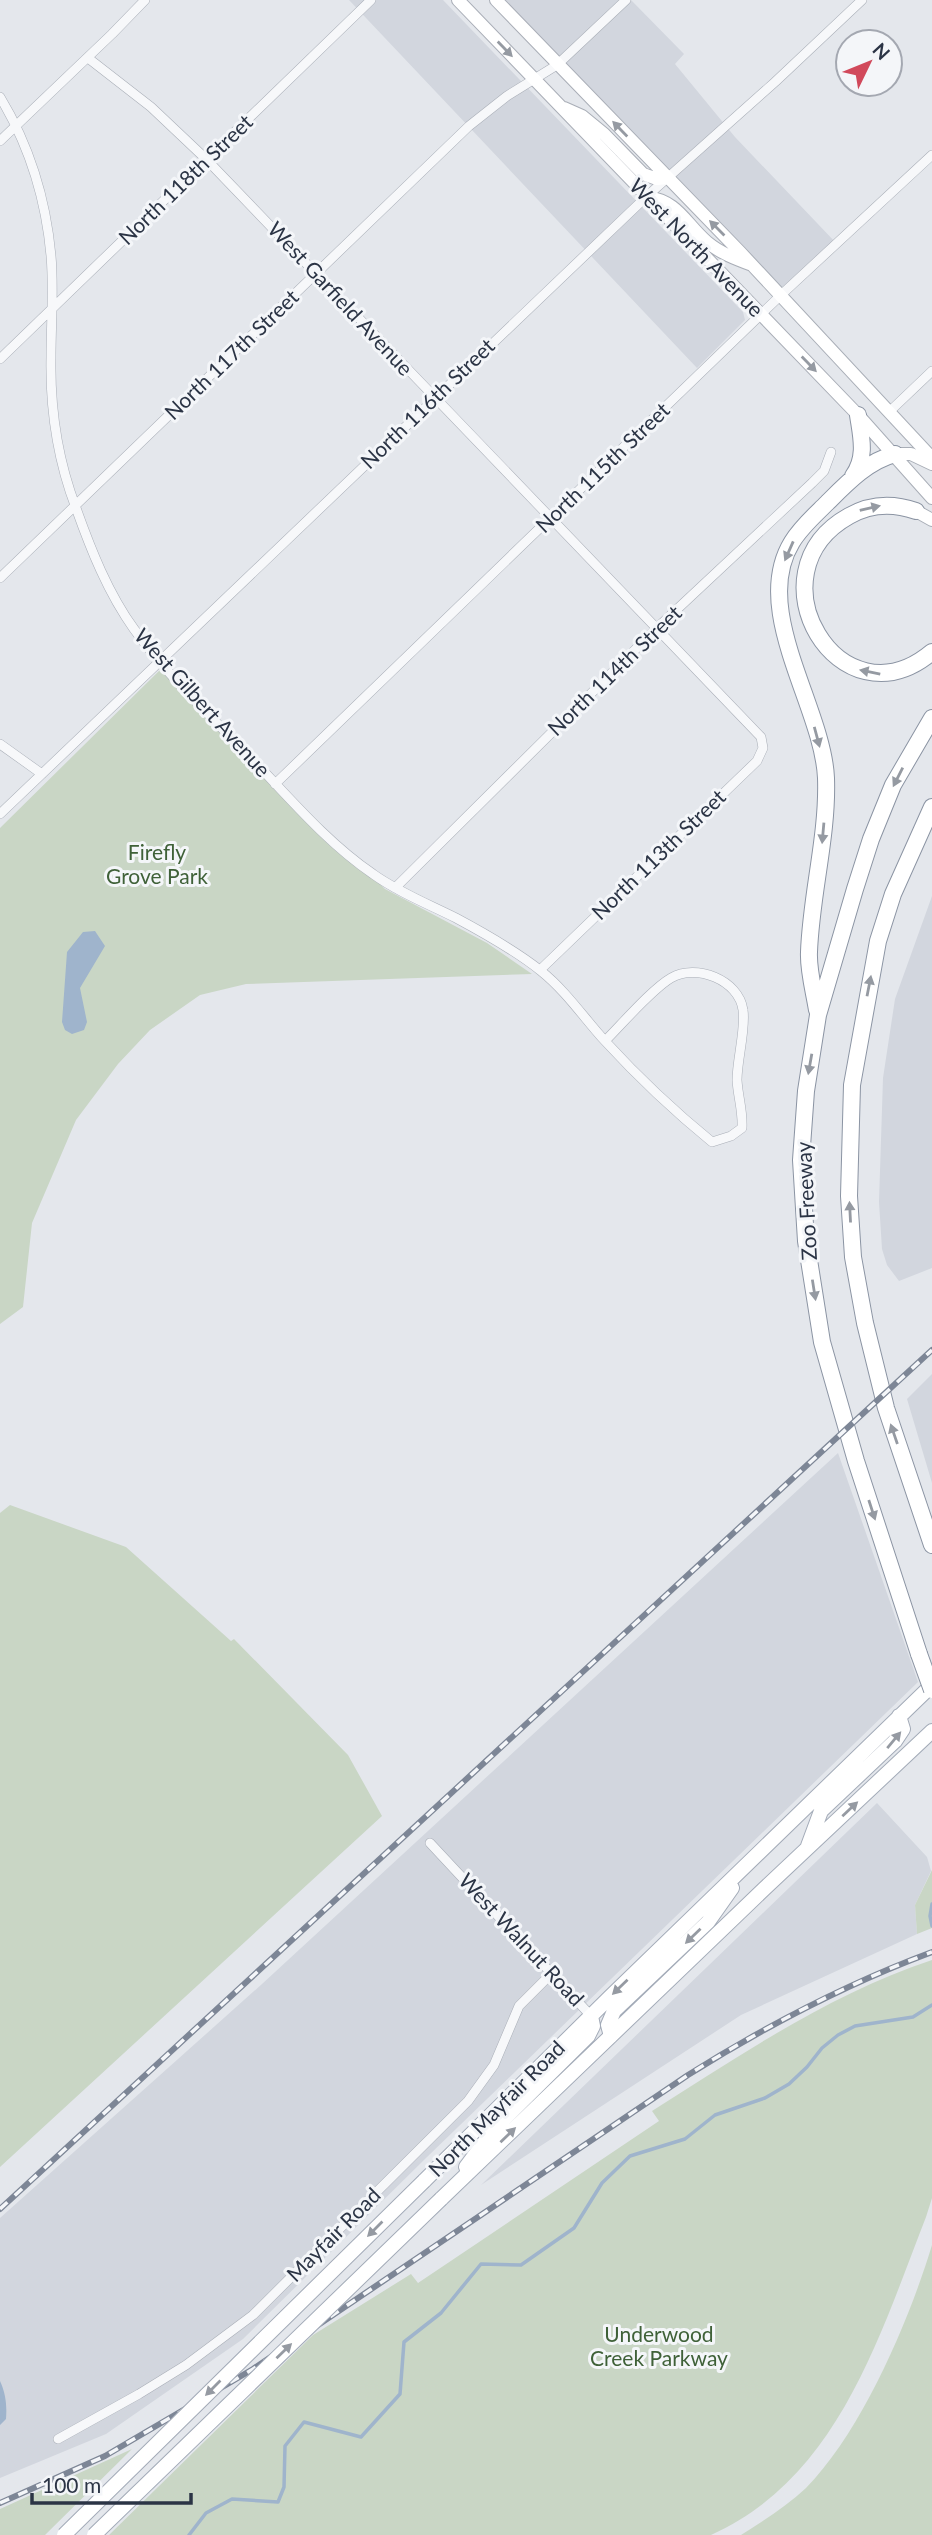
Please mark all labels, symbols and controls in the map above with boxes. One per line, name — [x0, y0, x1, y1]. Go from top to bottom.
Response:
north arrow — [834, 28, 904, 98]
text: N — [868, 38, 895, 64]
one-way arrow — [497, 40, 513, 57]
street label: North 118th Street — [113, 108, 257, 249]
one-way arrow — [611, 120, 628, 137]
street label: West North Avenue — [625, 173, 769, 321]
street label: West Garfield Avenue — [263, 216, 419, 380]
one-way arrow — [709, 221, 726, 237]
street label: North 117th Street — [159, 283, 303, 424]
street label: North 116th Street — [355, 332, 499, 473]
one-way arrow — [801, 355, 817, 372]
street label: North 115th Street — [530, 396, 674, 537]
one-way arrow — [859, 503, 881, 514]
one-way arrow — [783, 541, 794, 562]
street label: North 114th Street — [542, 599, 686, 740]
street label: West Gilbert Avenue — [130, 623, 276, 781]
one-way arrow — [859, 666, 881, 677]
one-way arrow — [812, 727, 823, 749]
one-way arrow — [892, 767, 903, 787]
street label: North 113th Street — [586, 783, 730, 924]
one-way arrow — [817, 822, 828, 844]
park label: Firefly Grove Park — [106, 839, 208, 888]
one-way arrow — [864, 975, 875, 997]
one-way arrow — [805, 1053, 816, 1075]
street label: Zoo Freeway — [790, 1141, 821, 1261]
one-way arrow — [844, 1201, 855, 1223]
one-way arrow — [809, 1280, 820, 1302]
one-way arrow — [889, 1424, 899, 1445]
one-way arrow — [867, 1500, 878, 1521]
one-way arrow — [886, 1732, 901, 1750]
one-way arrow — [841, 1801, 859, 1817]
street label: West Walnut Road — [454, 1867, 590, 2010]
one-way arrow — [685, 1928, 701, 1944]
one-way arrow — [612, 1979, 629, 1995]
street label: North Mayfair Road — [423, 2035, 569, 2181]
one-way arrow — [500, 2127, 517, 2144]
street label: Mayfair Road — [281, 2182, 385, 2286]
one-way arrow — [367, 2220, 384, 2236]
park label: Underwood Creek Parkway — [590, 2321, 728, 2370]
one-way arrow — [276, 2343, 293, 2360]
one-way arrow — [205, 2380, 222, 2396]
scale bar — [32, 2462, 191, 2506]
text: 100 m — [42, 2472, 101, 2497]

